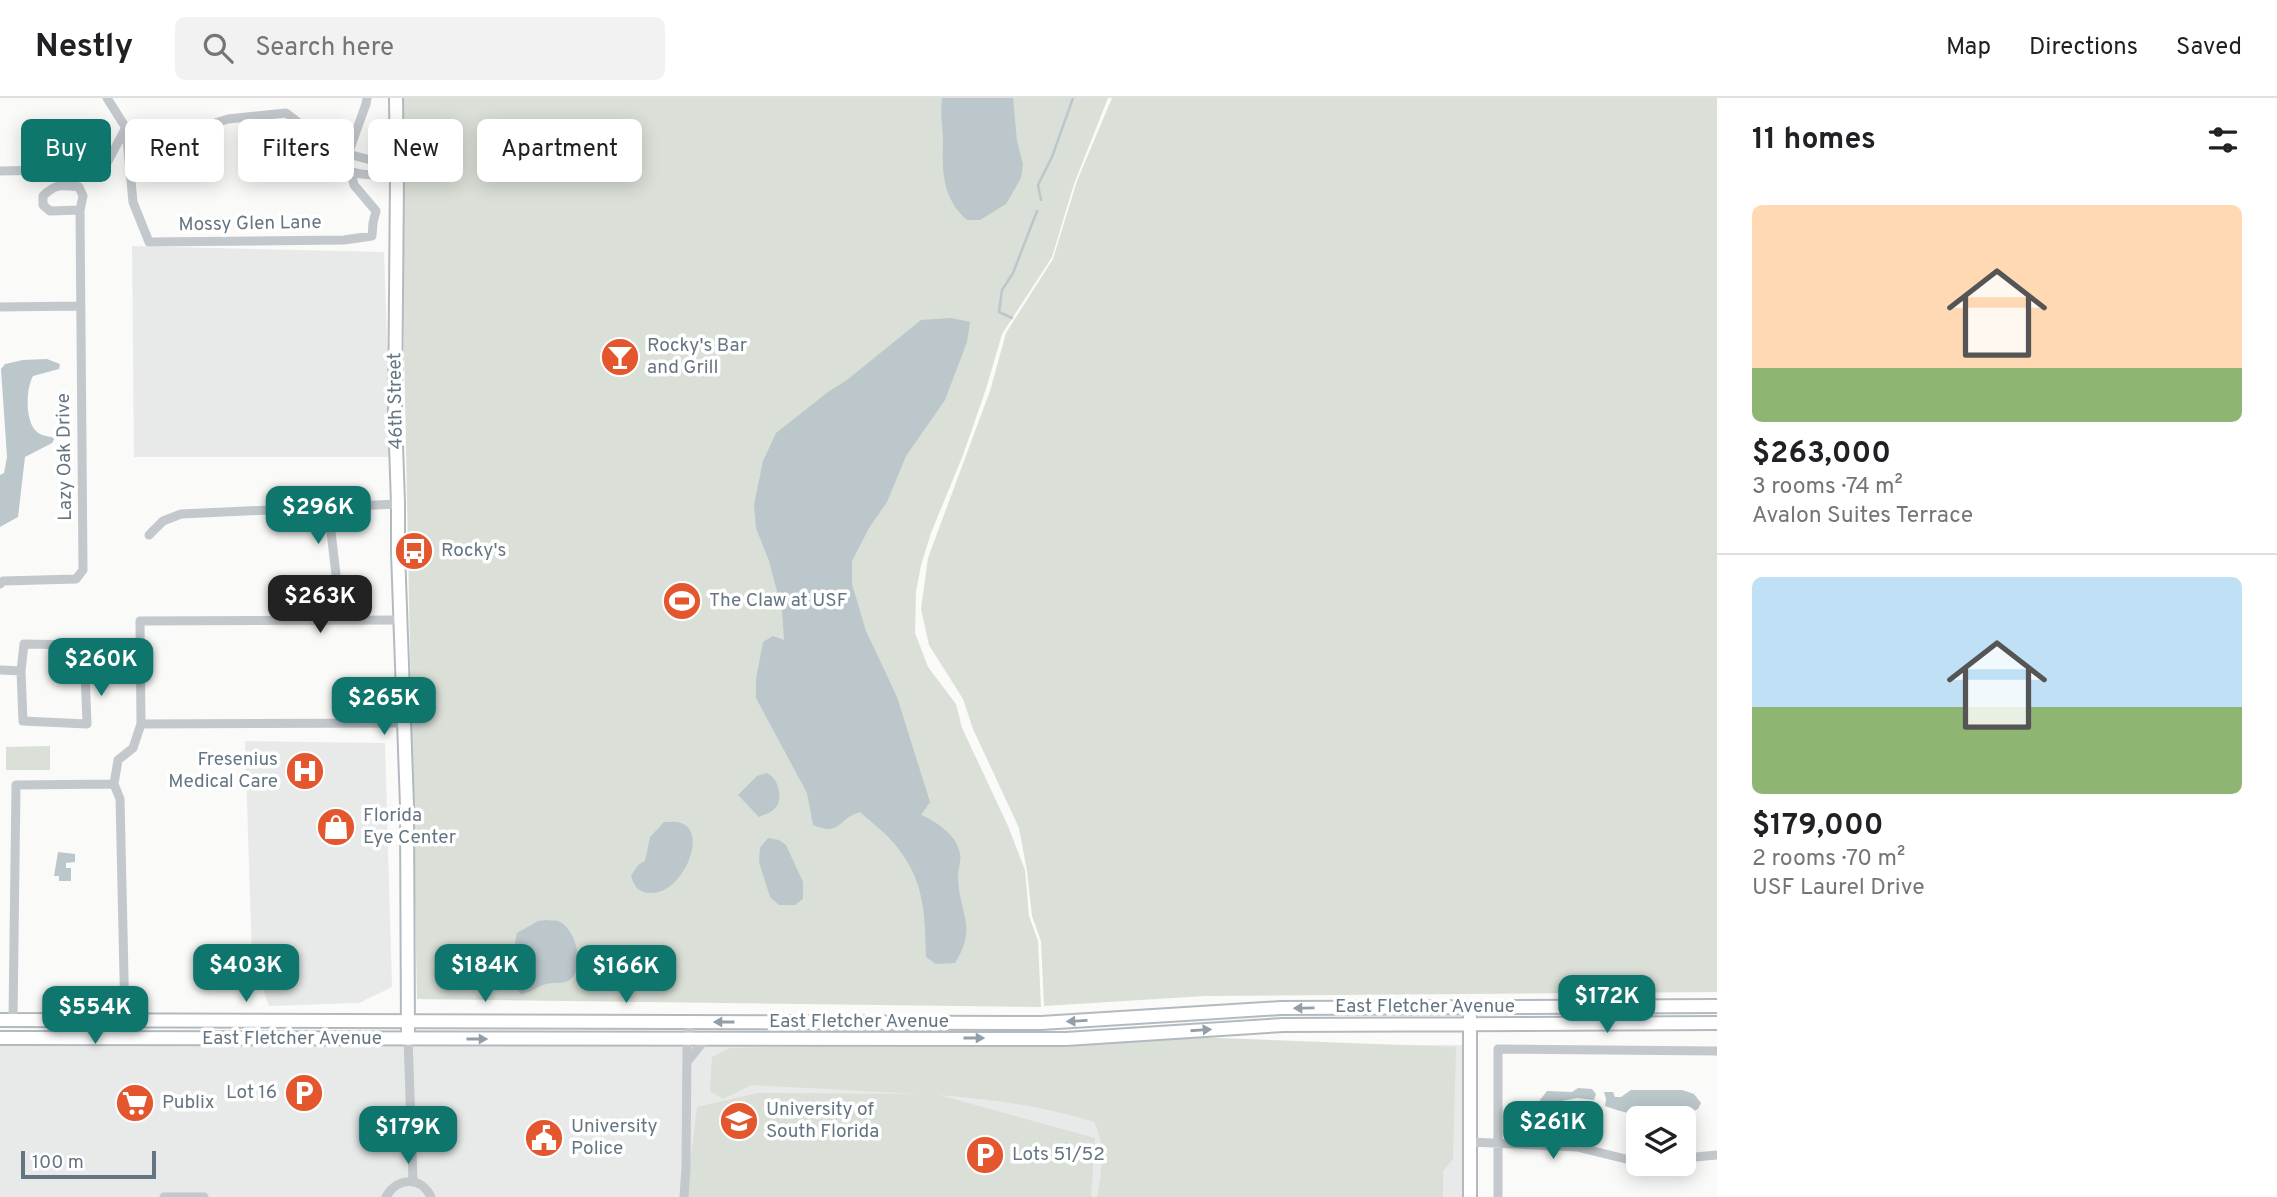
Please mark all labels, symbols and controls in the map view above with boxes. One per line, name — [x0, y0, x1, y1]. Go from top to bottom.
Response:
search box — [175, 17, 665, 80]
text: Nestly — [35, 27, 133, 69]
icon: search — [199, 29, 237, 67]
text: Search here — [255, 32, 394, 65]
text: Map — [1946, 33, 1991, 63]
text: Directions — [2029, 33, 2138, 63]
text: Saved — [2176, 33, 2242, 63]
chip: Buy — [21, 119, 111, 182]
chip: Rent — [125, 119, 224, 182]
chip: Filters — [238, 119, 354, 182]
chip: New — [368, 119, 463, 182]
chip: Apartment — [477, 119, 642, 182]
icon: filters — [2204, 121, 2242, 159]
text: 11 homes — [1752, 122, 1876, 159]
street label: Mossy Glen Lane — [178, 211, 322, 237]
icon: home — [1934, 250, 2060, 376]
place label: Rocky's Bar and Grill — [647, 334, 748, 380]
bar icon: Rocky's Bar and Grill — [599, 336, 641, 378]
street label: 46th Street — [383, 352, 409, 450]
street label: Lazy Oak Drive — [52, 393, 78, 521]
text: $263,000 — [1752, 436, 1891, 473]
text: 3 rooms · 74 m² — [1752, 473, 1903, 502]
pin: $296K — [269, 486, 367, 546]
text: $296K — [282, 494, 354, 523]
text: Avalon Suites Terrace — [1752, 502, 1973, 531]
bus stop icon: Rocky's — [393, 530, 435, 572]
place label: Rocky's — [441, 539, 506, 563]
pin: $263K — [271, 575, 369, 635]
sports icon: The Claw at USF — [661, 580, 703, 622]
text: $263K — [284, 583, 356, 612]
place label: The Claw at USF — [709, 589, 847, 613]
icon: home — [1934, 622, 2060, 748]
pin: $260K — [52, 638, 150, 698]
text: $260K — [64, 646, 138, 675]
pin: $265K — [335, 678, 433, 737]
text: $265K — [348, 685, 420, 714]
place label: Fresenius Medical Care — [168, 748, 278, 794]
hospital icon: Fresenius Medical Care — [284, 750, 326, 792]
place label: Florida Eye Center — [363, 804, 457, 850]
shop icon: Florida Eye Center — [315, 806, 357, 848]
text: $179,000 — [1752, 808, 1883, 845]
text: 2 rooms · 70 m² — [1752, 845, 1905, 874]
text: USF Laurel Drive — [1752, 874, 1925, 903]
pin: $403K — [197, 944, 295, 1004]
pin: $184K — [436, 944, 534, 1004]
pin: $166K — [577, 946, 675, 1005]
text: $403K — [209, 952, 283, 981]
text: $184K — [451, 952, 519, 981]
text: $166K — [592, 953, 660, 982]
pin: $172K — [1558, 976, 1656, 1035]
text: $172K — [1574, 983, 1640, 1012]
pin: $554K — [46, 986, 144, 1046]
text: $554K — [58, 994, 132, 1023]
street label: East Fletcher Avenue — [1335, 995, 1515, 1019]
one-way arrow — [1293, 1002, 1315, 1014]
street label: East Fletcher Avenue — [769, 1010, 949, 1034]
one-way arrow — [1066, 1015, 1088, 1026]
one-way arrow — [713, 1016, 735, 1028]
one-way arrow — [1190, 1024, 1212, 1035]
street label: East Fletcher Avenue — [202, 1027, 382, 1051]
one-way arrow — [963, 1032, 985, 1044]
one-way arrow — [466, 1033, 488, 1045]
parking icon: Lot 16 — [283, 1072, 325, 1114]
place label: Lot 16 — [226, 1081, 277, 1105]
supermarket icon: Publix — [114, 1082, 156, 1124]
place label: Publix — [162, 1091, 215, 1115]
place label: University of South Florida — [766, 1098, 879, 1144]
school or university icon: University of South Florida — [718, 1100, 760, 1142]
pin: $261K — [1504, 1102, 1602, 1161]
map controls — [1626, 1106, 1696, 1176]
button: layers — [1626, 1106, 1696, 1176]
pin: $179K — [359, 1107, 457, 1166]
text: $261K — [1519, 1109, 1587, 1138]
text: $179K — [375, 1114, 441, 1143]
place label: University Police — [571, 1115, 658, 1161]
public building icon: University Police — [523, 1117, 565, 1159]
parking icon: Lots 51/52 — [964, 1134, 1006, 1176]
place label: Lots 51/52 — [1012, 1143, 1105, 1167]
scale bar — [21, 1148, 156, 1180]
text: 100 m — [32, 1151, 84, 1175]

